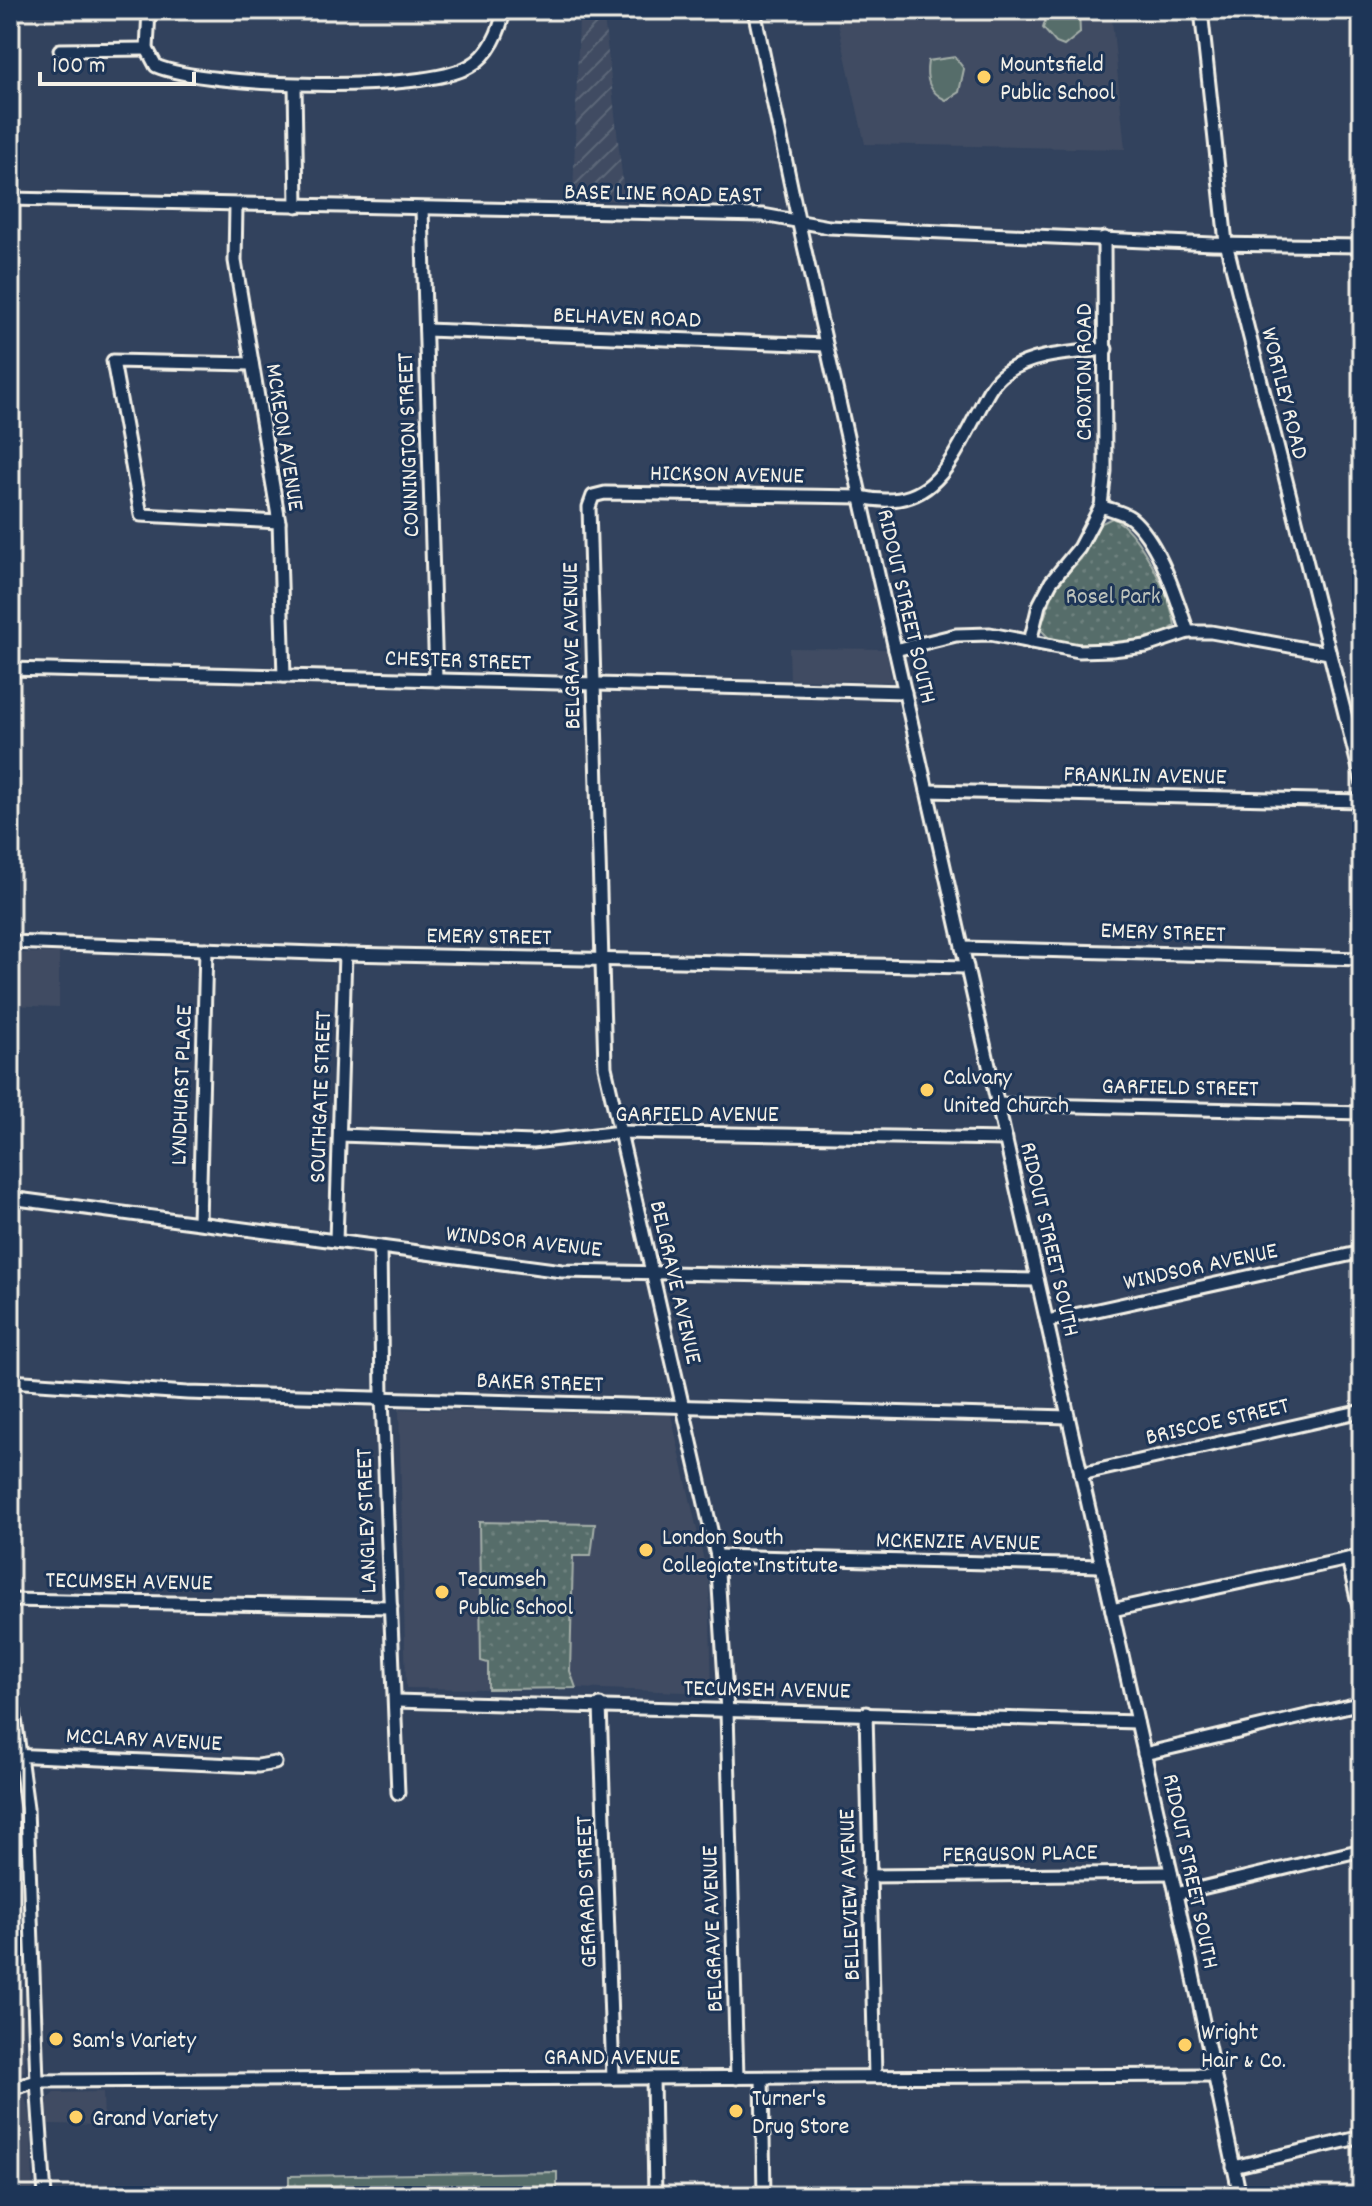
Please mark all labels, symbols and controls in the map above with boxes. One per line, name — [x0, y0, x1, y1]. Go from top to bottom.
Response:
scale bar — [40, 36, 194, 86]
place label: Mountsfield Public School — [1000, 49, 1115, 111]
text: 100 m — [52, 50, 105, 84]
marker: Mountsfield Public School — [975, 68, 993, 86]
street label: BASE LINE ROAD EAST — [564, 176, 762, 214]
street label: BELHAVEN ROAD — [552, 299, 702, 339]
street label: CROXTON ROAD — [1069, 303, 1103, 441]
street label: WORTLEY ROAD — [1250, 324, 1316, 463]
street label: CONNINGTON STREET — [390, 352, 430, 538]
street label: MCKEON AVENUE — [255, 361, 311, 514]
street label: HICKSON AVENUE — [650, 458, 804, 494]
street label: RIDOUT STREET SOUTH — [866, 506, 944, 707]
street label: BELGRAVE AVENUE — [555, 562, 591, 730]
park label: Rosel Park — [1065, 581, 1161, 615]
street label: CHESTER STREET — [384, 642, 532, 682]
street label: FRANKLIN AVENUE — [1063, 759, 1227, 795]
street label: EMERY STREET — [1100, 915, 1226, 953]
street label: EMERY STREET — [426, 920, 552, 956]
street label: LYNDHURST PLACE — [163, 1004, 203, 1166]
street label: SOUTHGATE STREET — [302, 1010, 342, 1184]
place label: Calvary United Church — [943, 1062, 1069, 1124]
street label: GARFIELD STREET — [1101, 1071, 1259, 1107]
marker: Calvary United Church — [918, 1081, 936, 1099]
street label: GARFIELD AVENUE — [615, 1099, 779, 1133]
street label: RIDOUT STREET SOUTH — [1009, 1139, 1087, 1340]
street label: BELGRAVE AVENUE — [639, 1198, 709, 1368]
street label: WINDSOR AVENUE — [444, 1218, 604, 1268]
street label: WINDSOR AVENUE — [1120, 1235, 1281, 1301]
street label: BAKER STREET — [476, 1365, 604, 1403]
street label: BRISCOE STREET — [1143, 1390, 1293, 1456]
street label: LANGLEY STREET — [348, 1447, 388, 1594]
place label: London South Collegiate Institute — [662, 1522, 838, 1584]
street label: MCKENZIE AVENUE — [876, 1525, 1040, 1561]
marker: London South Collegiate Institute — [637, 1541, 655, 1559]
place label: Tecumseh Public School — [458, 1564, 573, 1626]
street label: TECUMSEH AVENUE — [45, 1565, 213, 1601]
marker: Tecumseh Public School — [433, 1583, 451, 1601]
street label: TECUMSEH AVENUE — [683, 1673, 851, 1709]
street label: MCCLARY AVENUE — [65, 1720, 223, 1762]
street label: RIDOUT STREET SOUTH — [1152, 1771, 1226, 1972]
street label: BELLEVIEW AVENUE — [831, 1808, 871, 1981]
street label: GERRARD STREET — [568, 1815, 608, 1969]
street label: FERGUSON PLACE — [942, 1837, 1098, 1873]
street label: BELGRAVE AVENUE — [694, 1845, 734, 2013]
place label: Wright Hair & Co. — [1201, 2017, 1286, 2079]
place label: Sam's Variety — [72, 2025, 197, 2059]
marker: Sam's Variety — [47, 2030, 65, 2048]
marker: Wright Hair & Co. — [1176, 2036, 1194, 2054]
street label: GRAND AVENUE — [544, 2042, 680, 2076]
place label: Turner's Drug Store — [752, 2083, 849, 2145]
marker: Turner's Drug Store — [727, 2102, 745, 2120]
place label: Grand Variety — [92, 2103, 219, 2137]
marker: Grand Variety — [67, 2108, 85, 2126]

